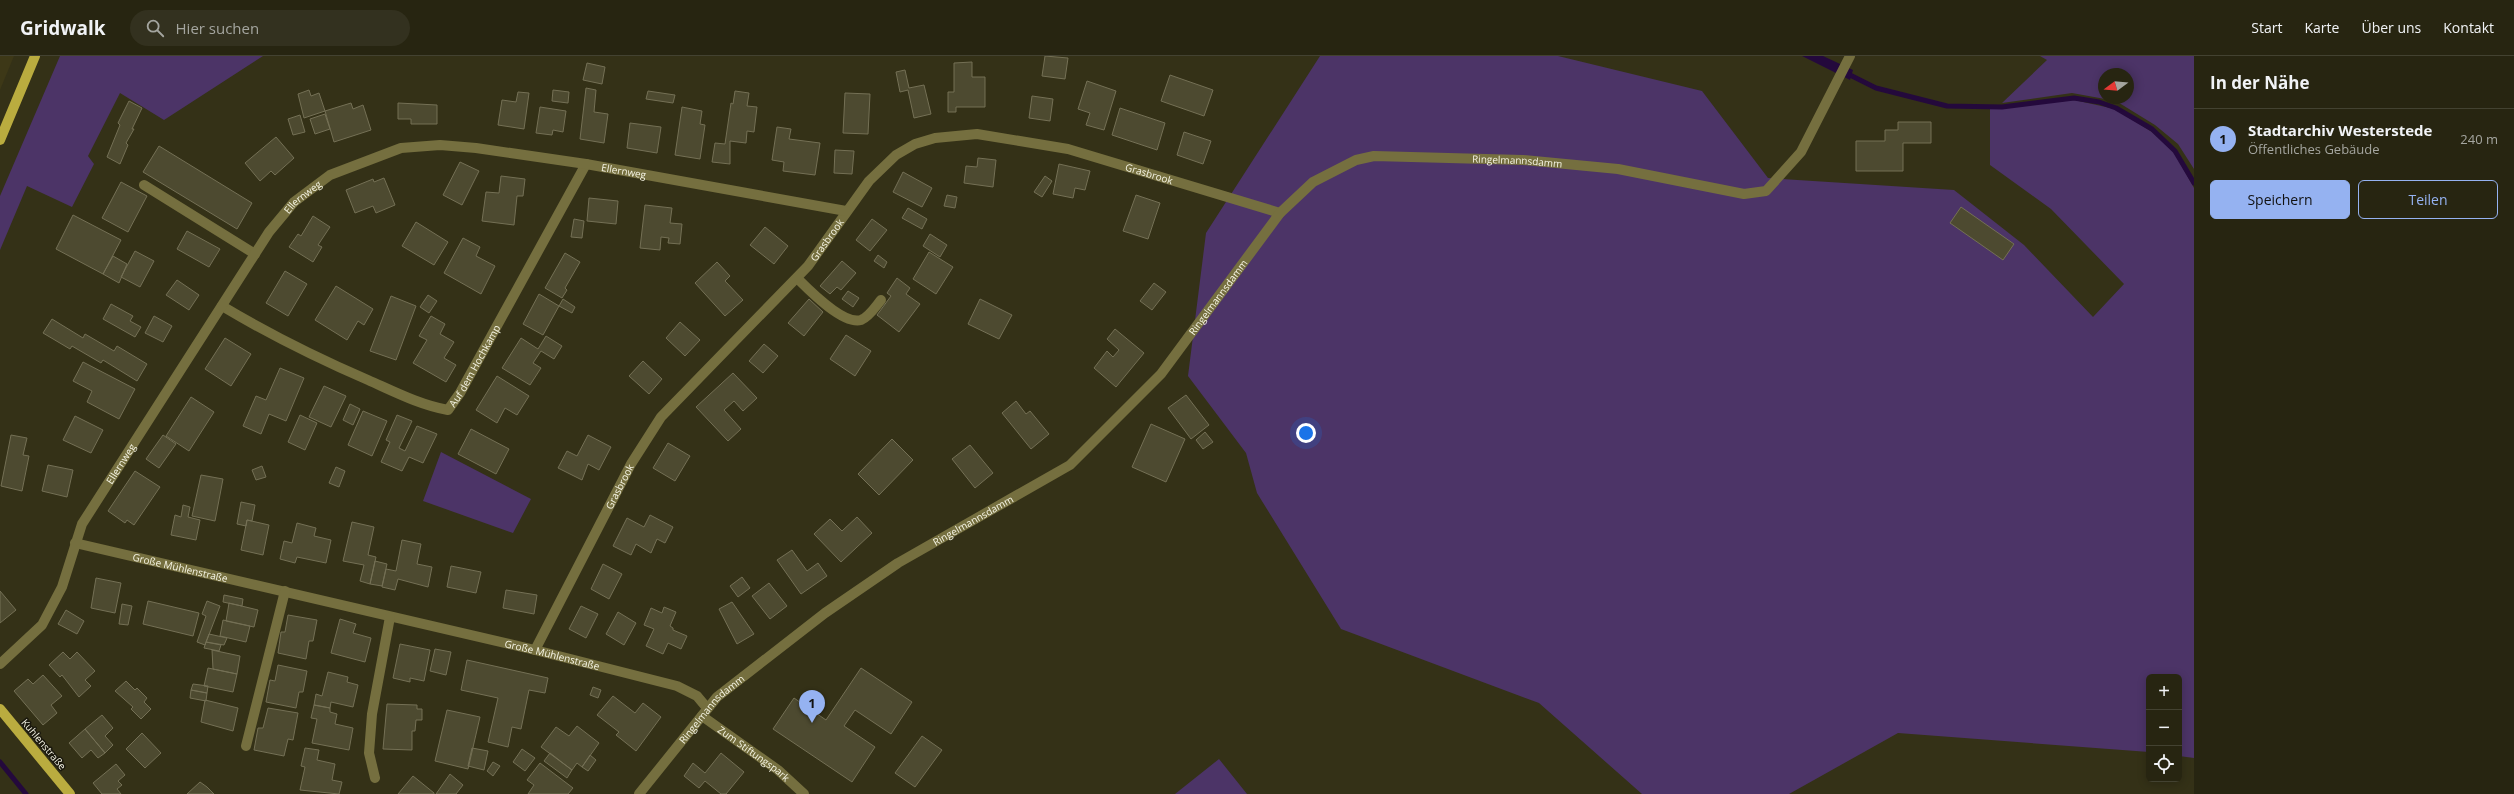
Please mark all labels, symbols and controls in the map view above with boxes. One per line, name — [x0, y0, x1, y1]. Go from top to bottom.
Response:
search box — [130, 10, 410, 46]
text: Gridwalk — [20, 15, 106, 41]
icon: search — [144, 17, 166, 39]
text: Hier suchen — [176, 18, 259, 38]
text: Start — [2251, 18, 2283, 37]
text: Karte — [2305, 18, 2339, 37]
text: Über uns — [2361, 18, 2421, 37]
text: Kontakt — [2443, 18, 2494, 37]
north arrow — [2098, 68, 2134, 104]
text: In der Nähe — [2210, 71, 2309, 94]
text: Stadtarchiv Westerstede — [2248, 120, 2432, 140]
text: 1 — [2219, 130, 2227, 148]
text: 240 m — [2460, 130, 2498, 148]
text: Öffentliches Gebäude — [2248, 140, 2380, 158]
street label: Ringelmannsdamm — [1472, 152, 1563, 171]
street label: Ellernweg — [600, 160, 648, 182]
street label: Grasbrook — [1124, 160, 1175, 188]
street label: Ellernweg — [280, 177, 325, 216]
button: Speichern — [2210, 180, 2350, 219]
button: Teilen — [2358, 180, 2498, 219]
street label: Grasbrook — [807, 215, 847, 264]
street label: Ringelmannsdamm — [1185, 257, 1250, 338]
street label: Auf dem Hochkamp — [445, 322, 503, 410]
your location — [1296, 423, 1316, 443]
street label: Ellernweg — [103, 440, 139, 487]
street label: Grasbrook — [602, 461, 637, 512]
street label: Ringelmannsdamm — [930, 492, 1016, 549]
street label: Große Mühlenstraße — [131, 550, 230, 585]
street label: Große Mühlenstraße — [503, 636, 601, 673]
street label: Ringelmannsdamm — [675, 671, 747, 746]
map controls — [2146, 674, 2182, 782]
button: + — [2146, 674, 2182, 710]
pin: 1 — [799, 690, 825, 723]
button: − — [2146, 710, 2182, 746]
street label: Kuhlenstraße — [19, 716, 70, 773]
street label: Zum Stiftungspark — [715, 723, 793, 785]
button: locate — [2146, 746, 2182, 782]

